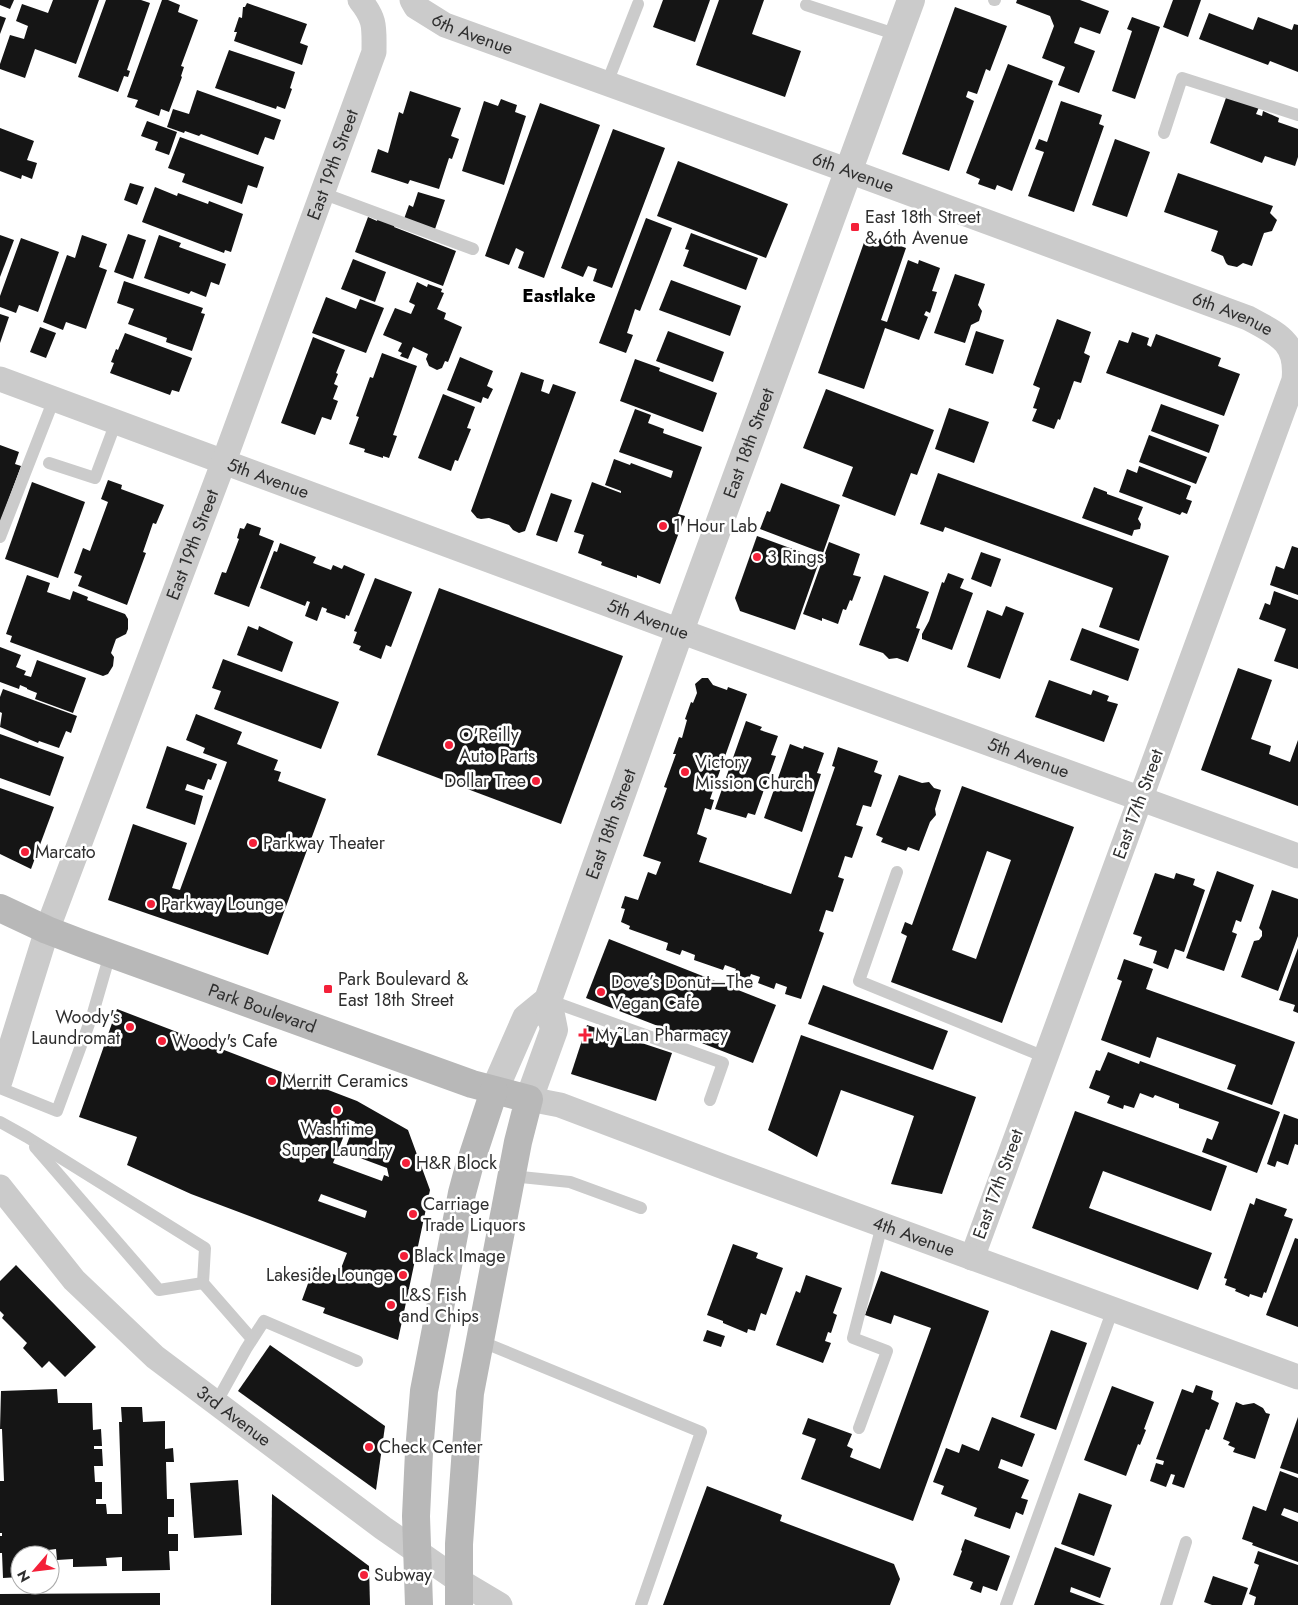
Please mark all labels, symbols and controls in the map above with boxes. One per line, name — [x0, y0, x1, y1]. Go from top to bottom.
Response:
street label: 6th Avenue — [426, 7, 517, 62]
street label: East 19th Street — [300, 105, 365, 224]
street label: 6th Avenue — [808, 146, 898, 199]
place label: East 18th Street & 6th Avenue — [865, 204, 981, 251]
marker: East 18th Street & 6th Avenue — [849, 221, 861, 233]
district label: Eastlake — [522, 282, 596, 309]
street label: 6th Avenue — [1188, 285, 1278, 342]
street label: East 18th Street — [717, 384, 781, 502]
street label: 5th Avenue — [224, 451, 313, 505]
street label: East 19th Street — [160, 485, 225, 604]
place label: 1 Hour Lab — [673, 513, 757, 539]
marker: 1 Hour Lab — [657, 520, 669, 532]
place label: 3 Rings — [767, 544, 824, 570]
marker: 3 Rings — [751, 551, 763, 563]
street label: 5th Avenue — [603, 592, 692, 646]
place label: O'Reilly Auto Parts — [459, 722, 535, 769]
street label: 5th Avenue — [984, 731, 1073, 785]
marker: O'Reilly Auto Parts — [443, 739, 455, 751]
street label: East 17th Street — [1106, 745, 1170, 863]
place label: Victory Mission Church — [695, 749, 813, 796]
street label: East 18th Street — [579, 765, 643, 883]
marker: Victory Mission Church — [679, 766, 691, 778]
place label: Dollar Tree — [444, 768, 526, 794]
marker: Dollar Tree — [530, 775, 542, 787]
place label: Parkway Theater — [263, 830, 386, 856]
marker: Parkway Theater — [247, 837, 259, 849]
place label: Marcato — [35, 839, 96, 865]
marker: Marcato — [19, 846, 31, 858]
place label: Parkway Lounge — [161, 891, 284, 917]
marker: Parkway Lounge — [145, 898, 157, 910]
place label: Park Boulevard & East 18th Street — [338, 966, 469, 1013]
place label: Dove’s Donut—The Vegan Cafe — [611, 969, 753, 1016]
street label: Park Boulevard — [205, 977, 320, 1040]
marker: Park Boulevard & East 18th Street — [322, 983, 334, 995]
marker: Dove’s Donut—The Vegan Cafe — [595, 986, 607, 998]
place label: Woody's Laundromat — [31, 1004, 121, 1051]
marker: Woody's Laundromat — [124, 1021, 136, 1033]
place label: Mỹ Lan Pharmacy — [595, 1022, 728, 1048]
place label: Woody's Cafe — [172, 1028, 278, 1054]
marker: Mỹ Lan Pharmacy — [579, 1029, 591, 1041]
marker: Woody's Cafe — [156, 1035, 168, 1047]
place label: Merritt Ceramics — [282, 1068, 408, 1094]
marker: Merritt Ceramics — [266, 1075, 278, 1087]
marker: Washtime Super Laundry — [331, 1104, 343, 1116]
place label: Washtime Super Laundry — [282, 1116, 393, 1163]
street label: East 17th Street — [966, 1125, 1030, 1243]
place label: H&R Block — [416, 1150, 497, 1176]
marker: H&R Block — [400, 1157, 412, 1169]
place label: Carriage Trade Liquors — [423, 1191, 525, 1238]
marker: Carriage Trade Liquors — [407, 1208, 419, 1220]
street label: 4th Avenue — [869, 1209, 959, 1263]
place label: Black Image — [414, 1243, 505, 1269]
marker: Black Image — [398, 1250, 410, 1262]
place label: Lakeside Lounge — [266, 1262, 393, 1288]
marker: Lakeside Lounge — [397, 1269, 409, 1281]
place label: L&S Fish and Chips — [401, 1282, 479, 1329]
marker: L&S Fish and Chips — [385, 1299, 397, 1311]
street label: 3rd Avenue — [191, 1379, 277, 1453]
place label: Check Center — [379, 1434, 484, 1460]
marker: Check Center — [363, 1441, 375, 1453]
north arrow — [10, 1545, 60, 1595]
place label: Subway — [374, 1562, 432, 1588]
text: N — [12, 1566, 35, 1586]
marker: Subway — [358, 1569, 370, 1581]

